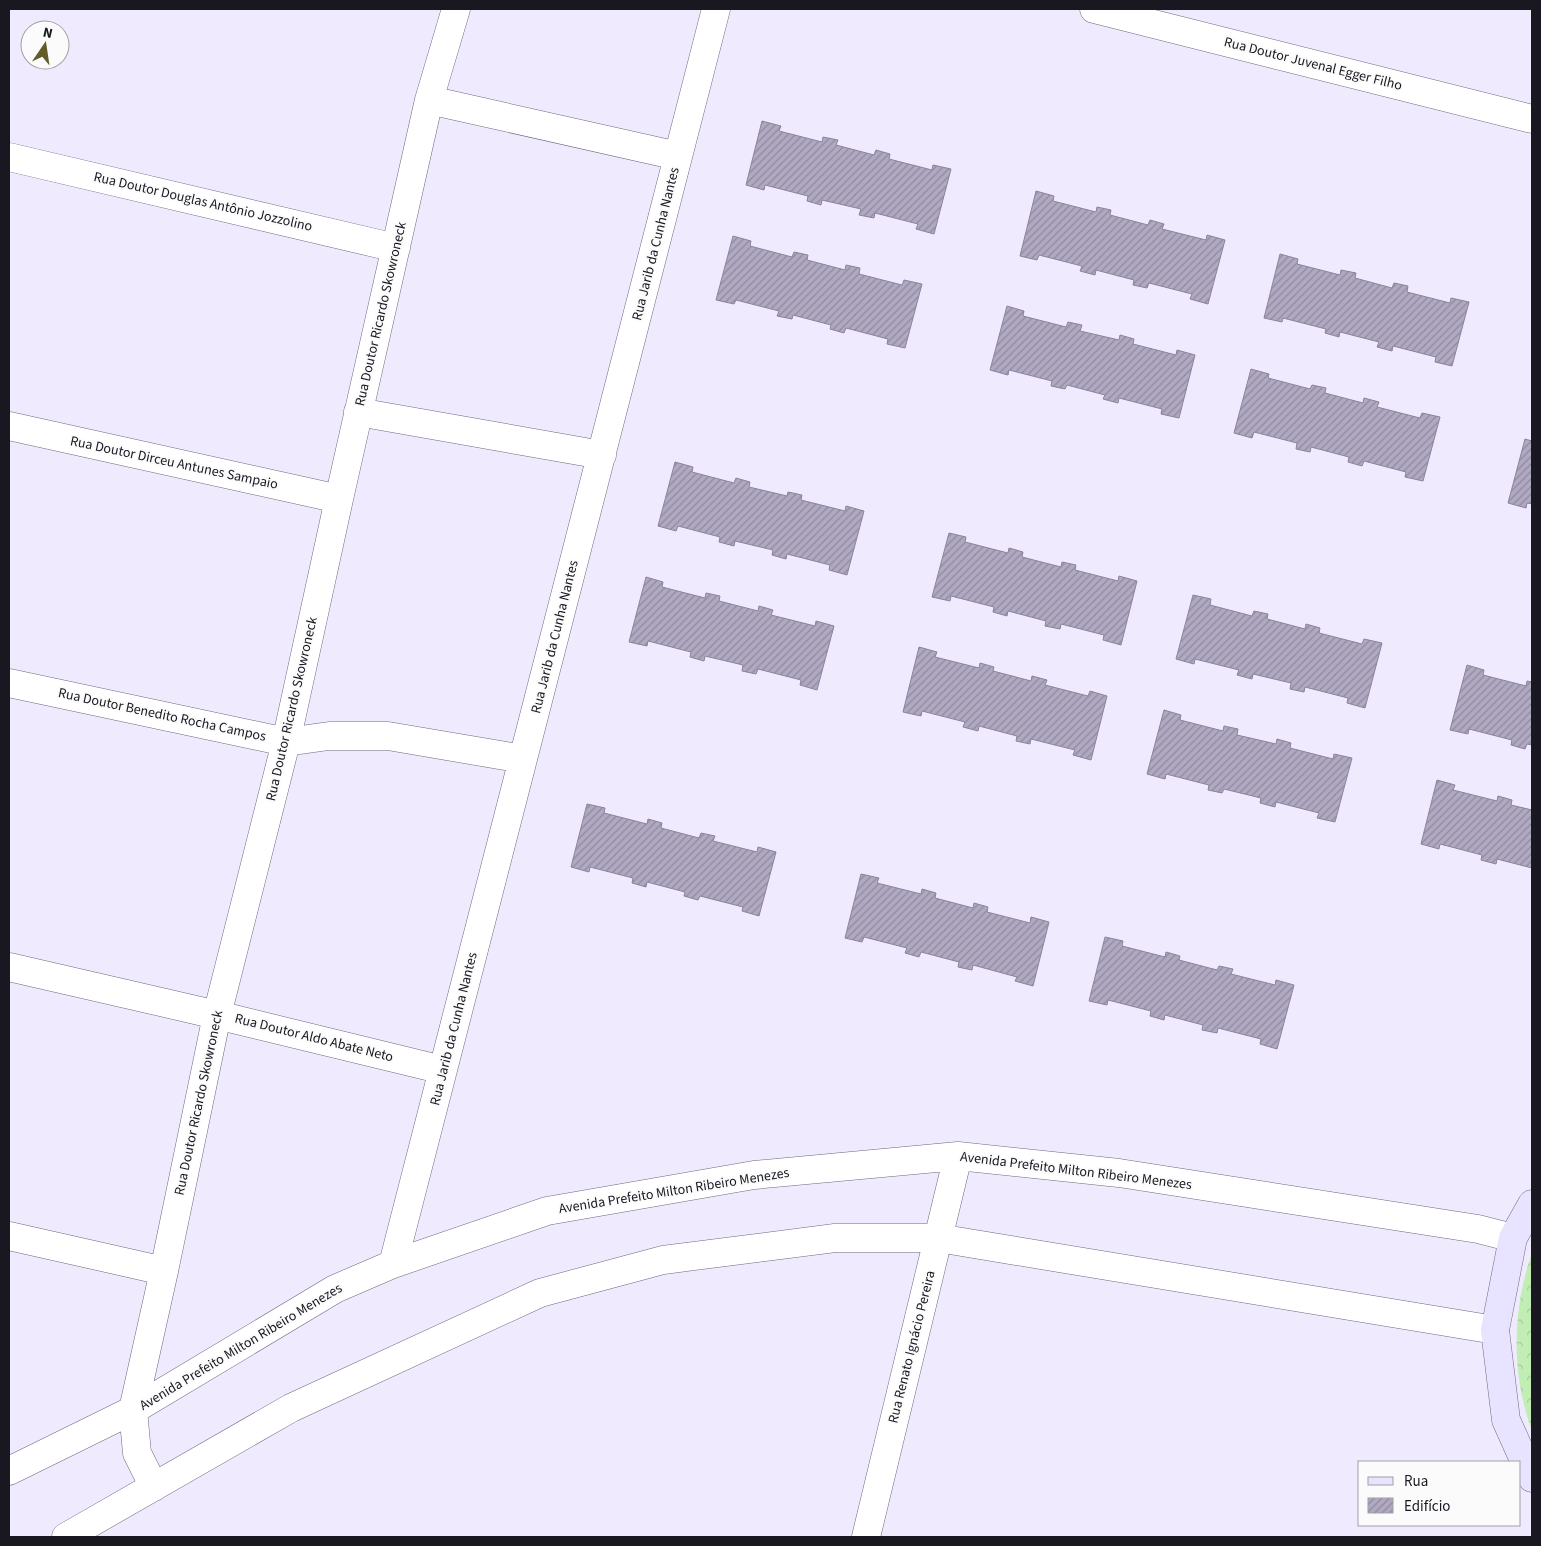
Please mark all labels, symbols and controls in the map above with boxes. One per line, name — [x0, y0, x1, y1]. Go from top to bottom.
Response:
north arrow — [20, 20, 70, 70]
text: N — [41, 23, 54, 44]
street label: Rua Doutor Juvenal Egger Filho — [1222, 32, 1404, 96]
street label: Rua Jarib da Cunha Nantes — [627, 165, 685, 323]
street label: Rua Doutor Douglas Antônio Jozzolino — [92, 167, 314, 237]
street label: Rua Doutor Ricardo Skowroneck — [350, 220, 412, 408]
street label: Rua Doutor Dirceu Antunes Sampaio — [68, 431, 280, 495]
street label: Rua Jarib da Cunha Nantes — [526, 558, 584, 716]
street label: Rua Doutor Ricardo Skowroneck — [261, 615, 323, 803]
street label: Rua Doutor Benedito Rocha Campos — [56, 683, 268, 747]
street label: Rua Jarib da Cunha Nantes — [425, 950, 483, 1108]
street label: Rua Doutor Ricardo Skowroneck — [170, 1009, 228, 1197]
street label: Rua Doutor Aldo Abate Neto — [233, 1009, 395, 1067]
street label: Avenida Prefeito Milton Ribeiro Menezes — [959, 1147, 1193, 1195]
street label: Avenida Prefeito Milton Ribeiro Menezes — [557, 1163, 791, 1219]
street label: Rua Renato Ignácio Pereira — [883, 1269, 941, 1425]
street label: Avenida Prefeito Milton Ribeiro Menezes — [136, 1278, 346, 1416]
legend — [1358, 1461, 1521, 1526]
text: Rua — [1404, 1471, 1428, 1492]
text: Edifício — [1404, 1496, 1451, 1517]

